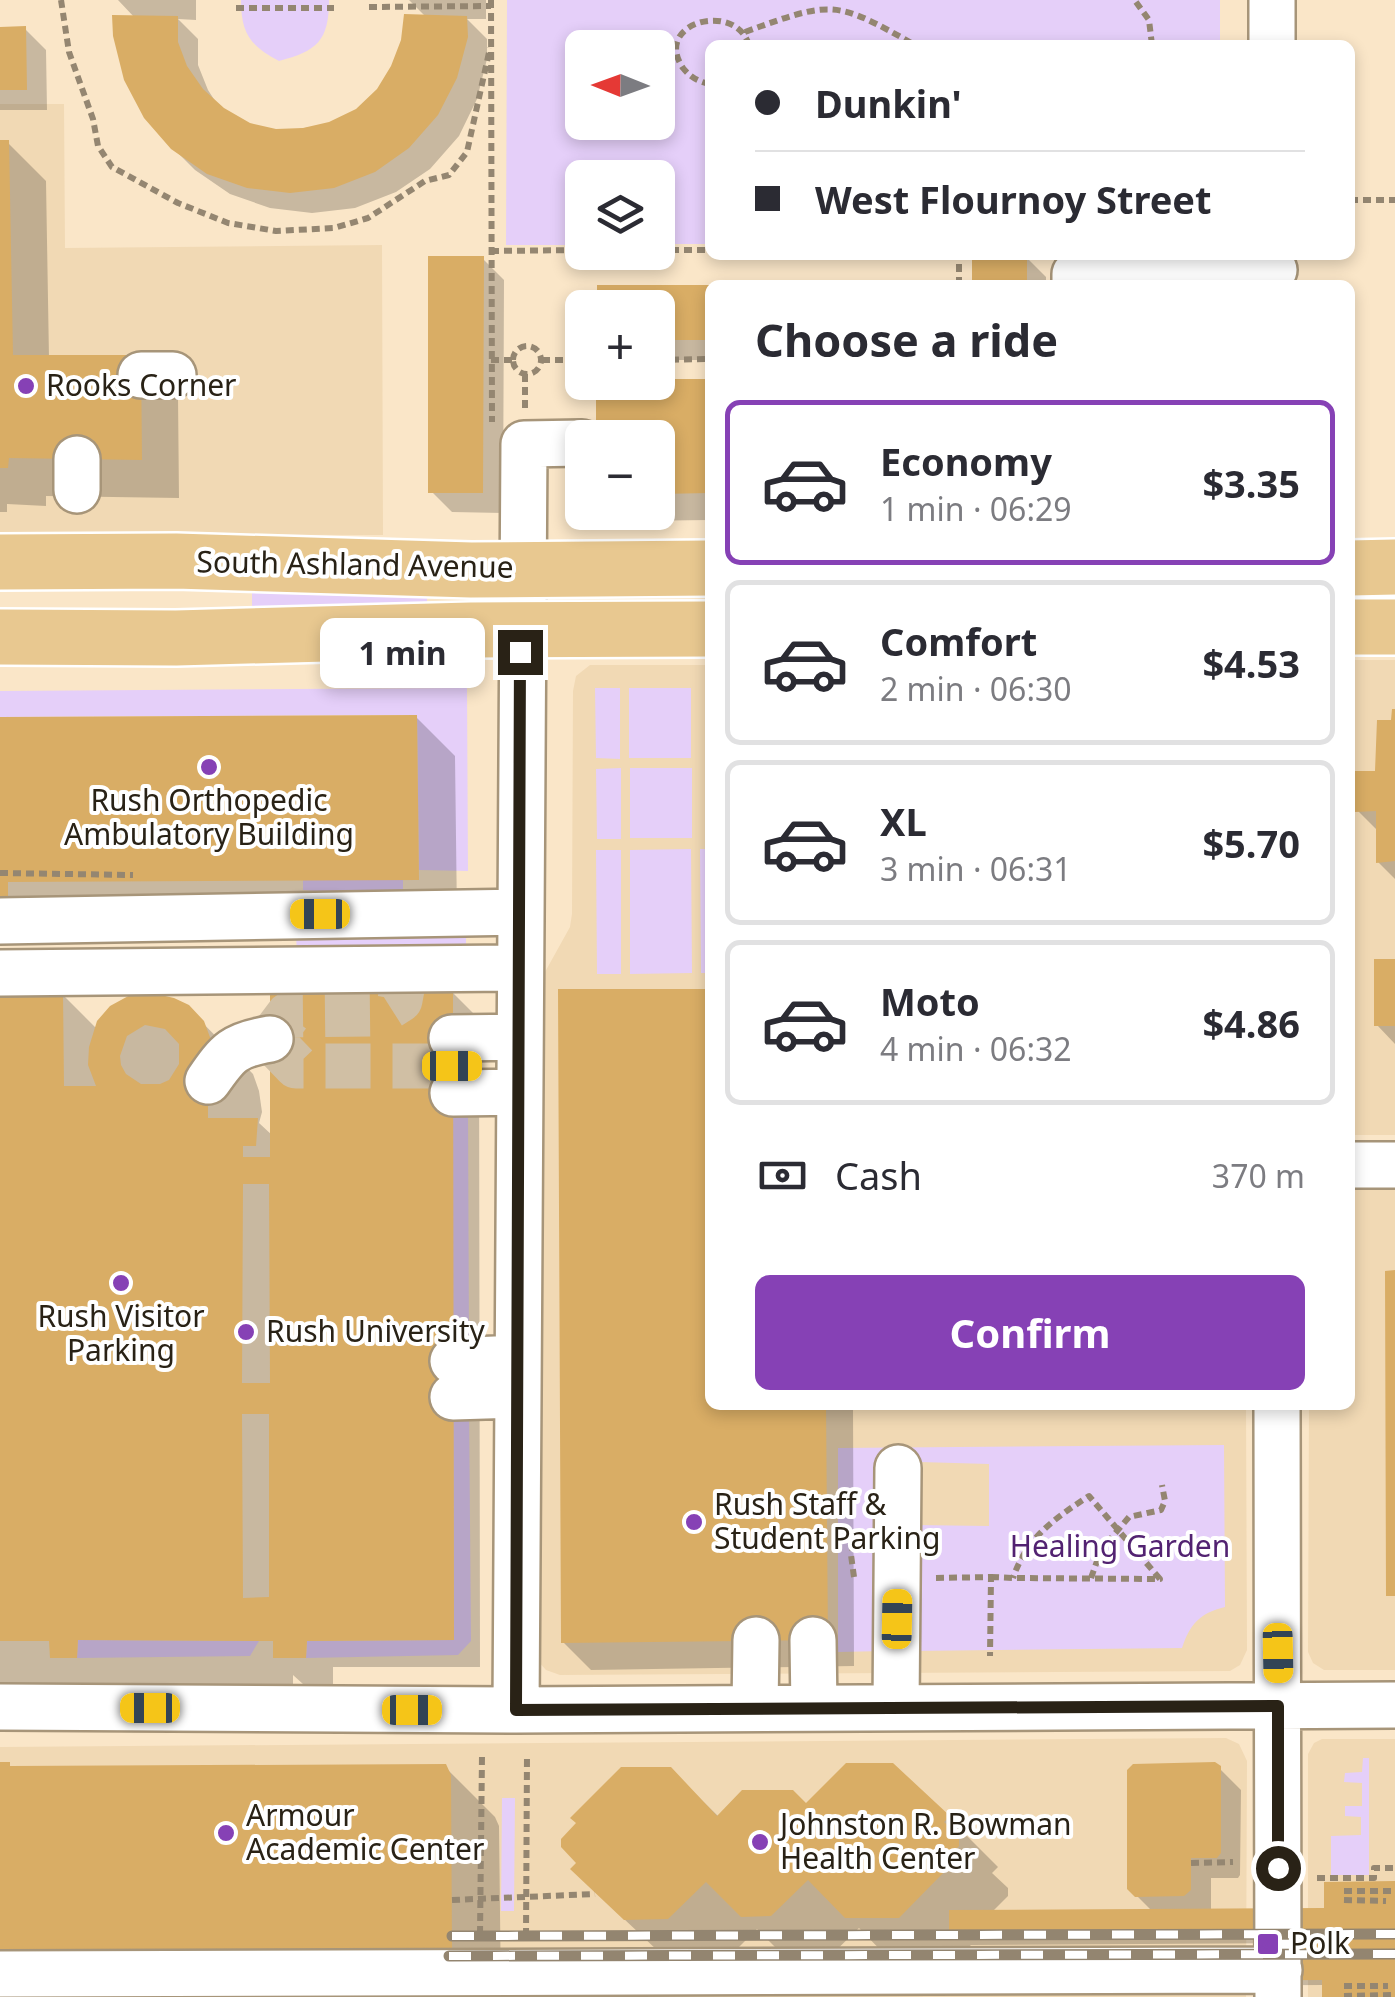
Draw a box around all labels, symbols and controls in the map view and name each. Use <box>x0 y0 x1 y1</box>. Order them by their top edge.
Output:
north arrow <box>565 30 675 140</box>
map controls <box>565 30 675 530</box>
text: Dunkin' <box>815 77 962 129</box>
button: layers <box>565 160 675 270</box>
text: West Flournoy Street <box>815 173 1212 225</box>
button: + <box>565 290 675 400</box>
text: Choose a ride <box>755 309 1058 370</box>
place label: Rooks Corner <box>46 364 237 405</box>
marker: Rooks Corner <box>15 375 37 397</box>
button: − <box>565 420 675 530</box>
text: Economy <box>880 435 1052 487</box>
icon: car <box>760 438 850 528</box>
text: $3.35 <box>1202 457 1300 509</box>
text: 1 min · 06:29 <box>880 487 1072 530</box>
street label: South Ashland Avenue <box>196 540 514 587</box>
text: Comfort <box>880 615 1037 667</box>
callout: 1 min <box>320 617 485 687</box>
icon: car <box>760 618 850 708</box>
route end <box>498 630 543 675</box>
text: 1 min <box>358 631 447 674</box>
text: $4.53 <box>1202 637 1300 689</box>
text: 2 min · 06:30 <box>880 667 1072 710</box>
marker: Rush Orthopedic Ambulatory Building <box>198 756 220 778</box>
place label: Rush Orthopedic Ambulatory Building <box>64 779 354 854</box>
text: XL <box>880 795 927 847</box>
icon: car <box>760 798 850 888</box>
text: $5.70 <box>1202 817 1300 869</box>
text: 3 min · 06:31 <box>880 847 1072 890</box>
car <box>290 899 350 929</box>
text: Moto <box>880 975 980 1027</box>
icon: car <box>760 978 850 1068</box>
text: $4.86 <box>1202 997 1300 1049</box>
text: 4 min · 06:32 <box>880 1027 1072 1070</box>
car <box>422 1051 482 1081</box>
icon: cash <box>755 1148 810 1203</box>
text: Cash <box>835 1149 922 1201</box>
text: 370 m <box>1212 1154 1305 1197</box>
marker: Rush Visitor Parking <box>110 1272 132 1294</box>
button: Confirm <box>755 1275 1305 1390</box>
place label: Rush Visitor Parking <box>37 1295 205 1370</box>
place label: Rush University <box>266 1310 486 1351</box>
marker: Rush University <box>235 1321 257 1343</box>
place label: Rush Staff & Student Parking <box>714 1483 941 1558</box>
marker: Rush Staff & Student Parking <box>683 1511 705 1533</box>
park label: Healing Garden <box>1010 1525 1230 1566</box>
car <box>881 1589 913 1649</box>
car <box>1262 1623 1294 1683</box>
car <box>120 1693 180 1723</box>
car <box>382 1695 442 1725</box>
place label: Armour Academic Center <box>246 1794 484 1869</box>
place label: Johnston R. Bowman Health Center <box>777 1803 1072 1878</box>
marker: Armour Academic Center <box>215 1822 237 1844</box>
marker: Johnston R. Bowman Health Center <box>749 1831 771 1853</box>
route start <box>1256 1846 1301 1891</box>
place label: Polk <box>1290 1922 1350 1963</box>
marker: Polk <box>1255 1931 1281 1957</box>

